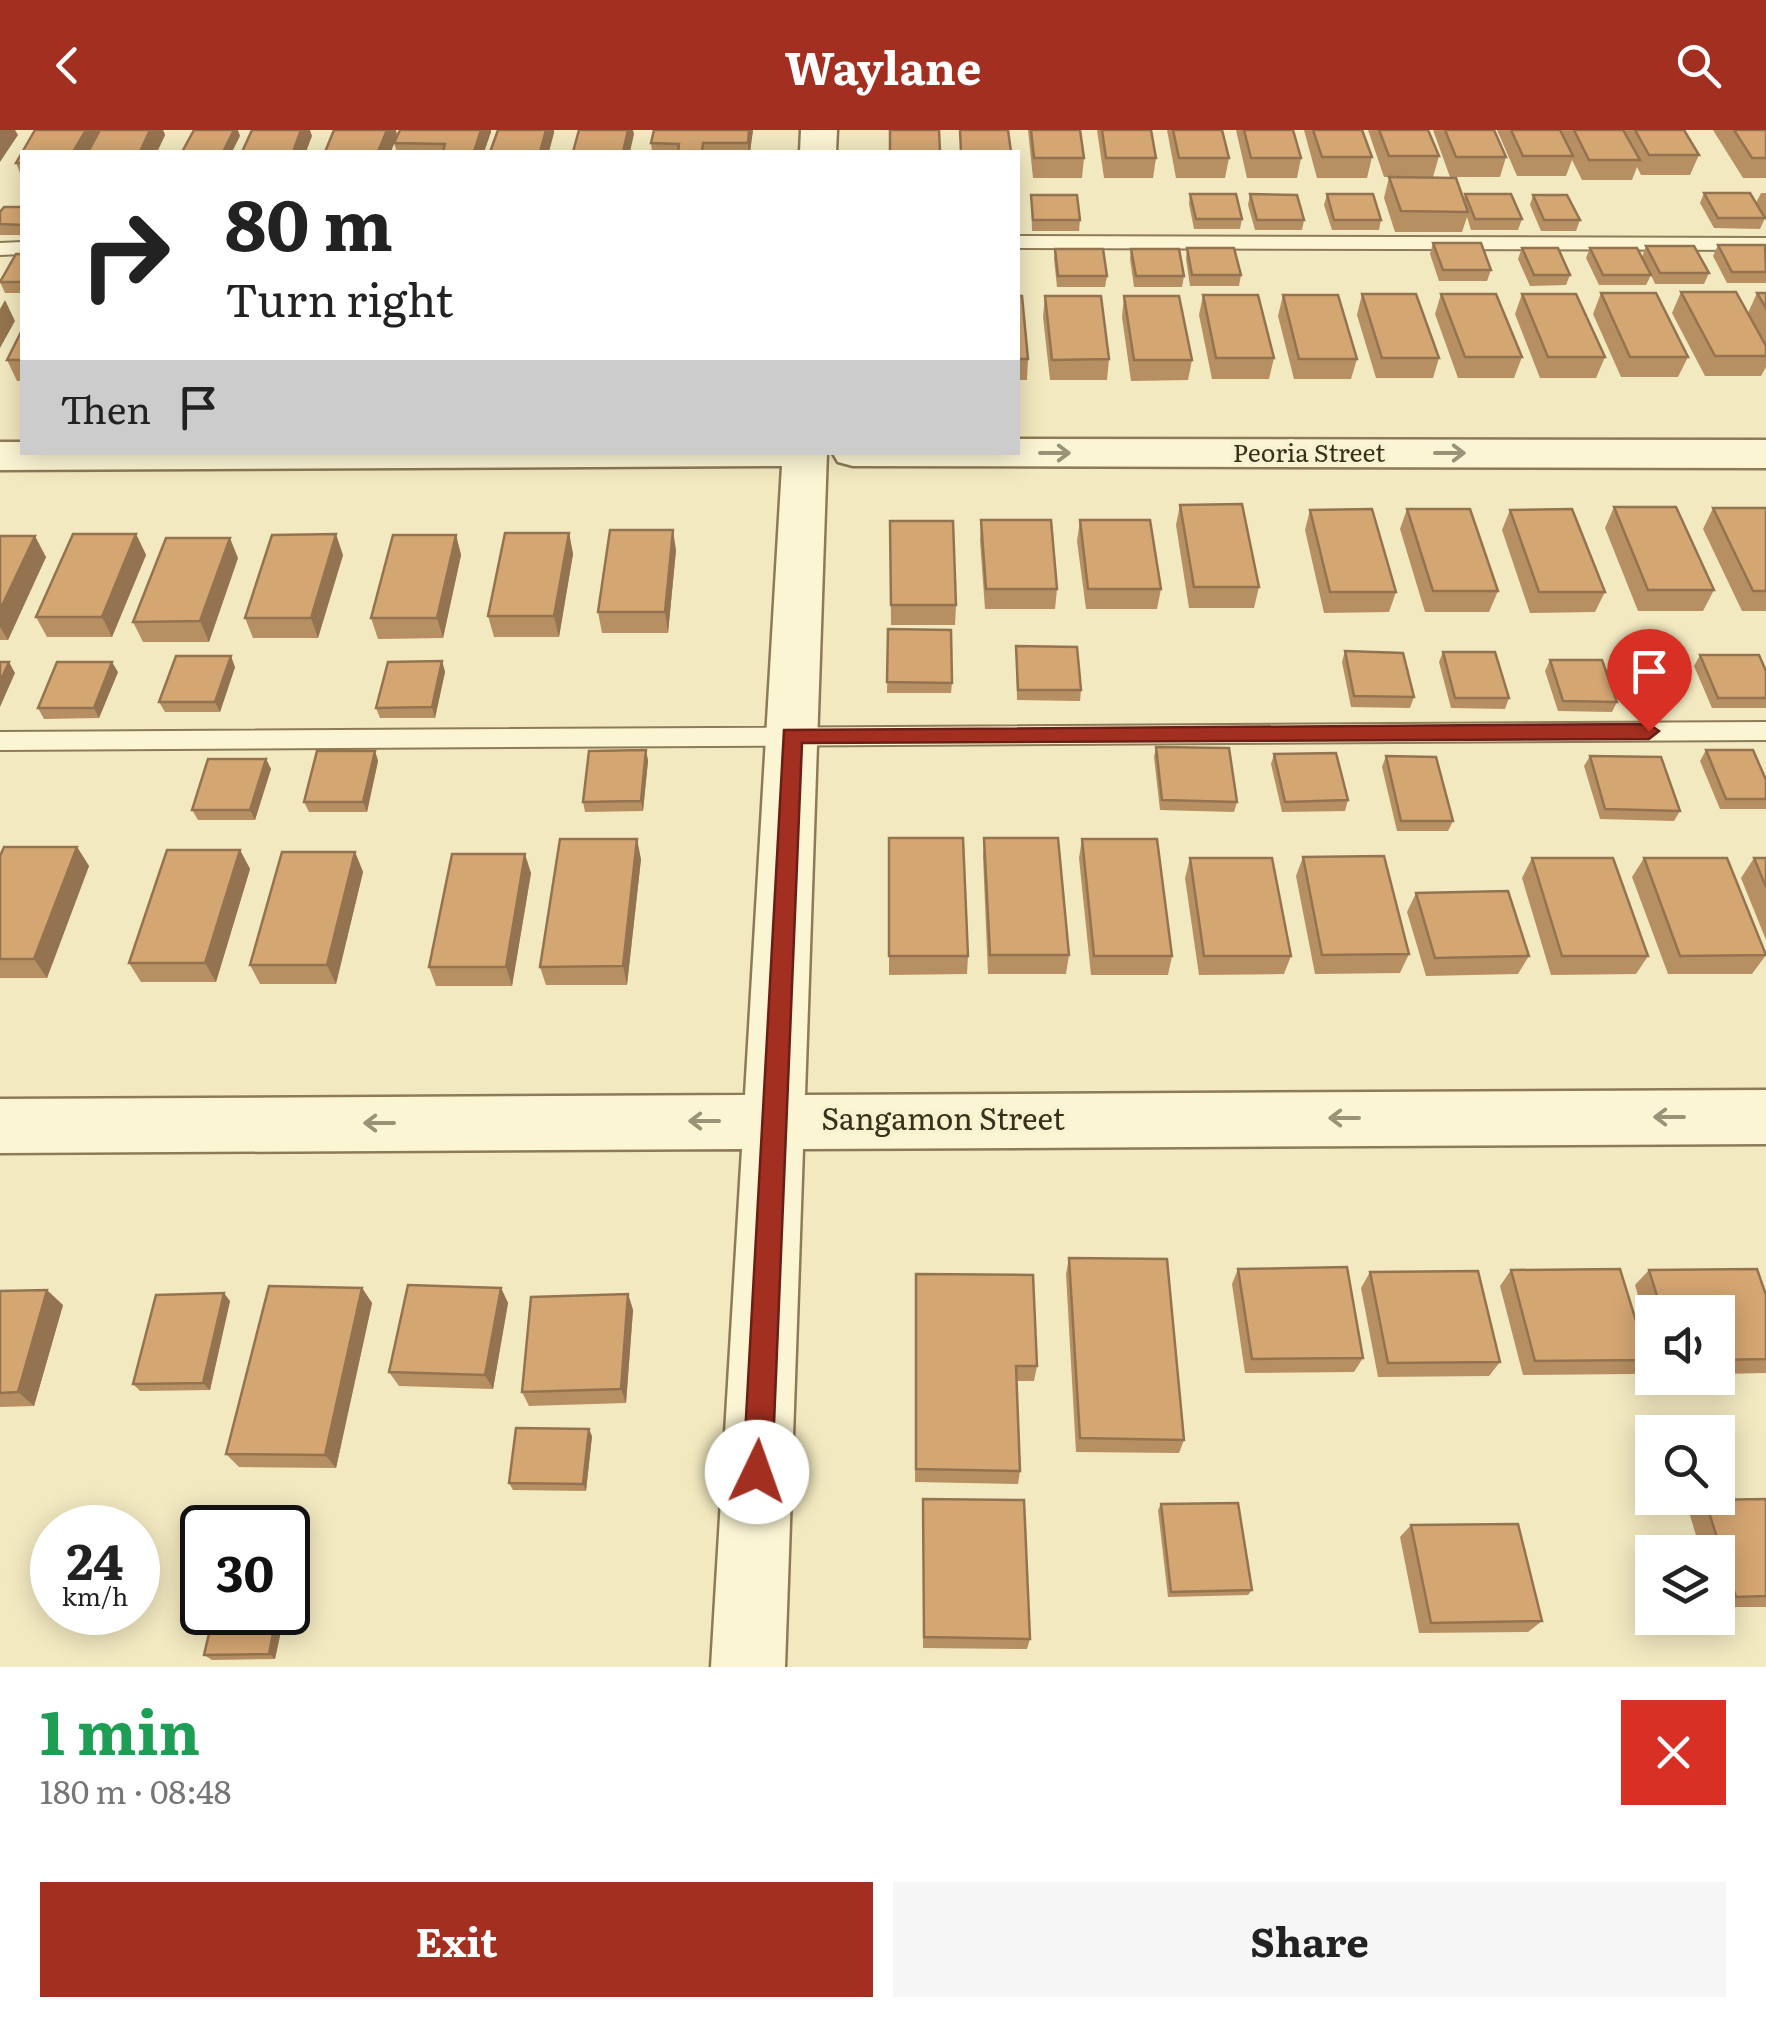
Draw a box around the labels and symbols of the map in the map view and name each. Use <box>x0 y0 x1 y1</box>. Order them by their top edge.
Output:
street label: Peoria Street <box>1233 433 1385 470</box>
one-way arrow <box>1038 444 1071 462</box>
one-way arrow <box>1434 444 1466 462</box>
pin <box>1607 629 1692 732</box>
street label: Sangamon Street <box>821 1095 1065 1139</box>
one-way arrow <box>1328 1108 1360 1128</box>
one-way arrow <box>1653 1108 1686 1126</box>
one-way arrow <box>688 1111 720 1130</box>
one-way arrow <box>363 1114 396 1132</box>
position arrow <box>705 1420 809 1524</box>
speed limit sign: 30 <box>180 1505 310 1635</box>

